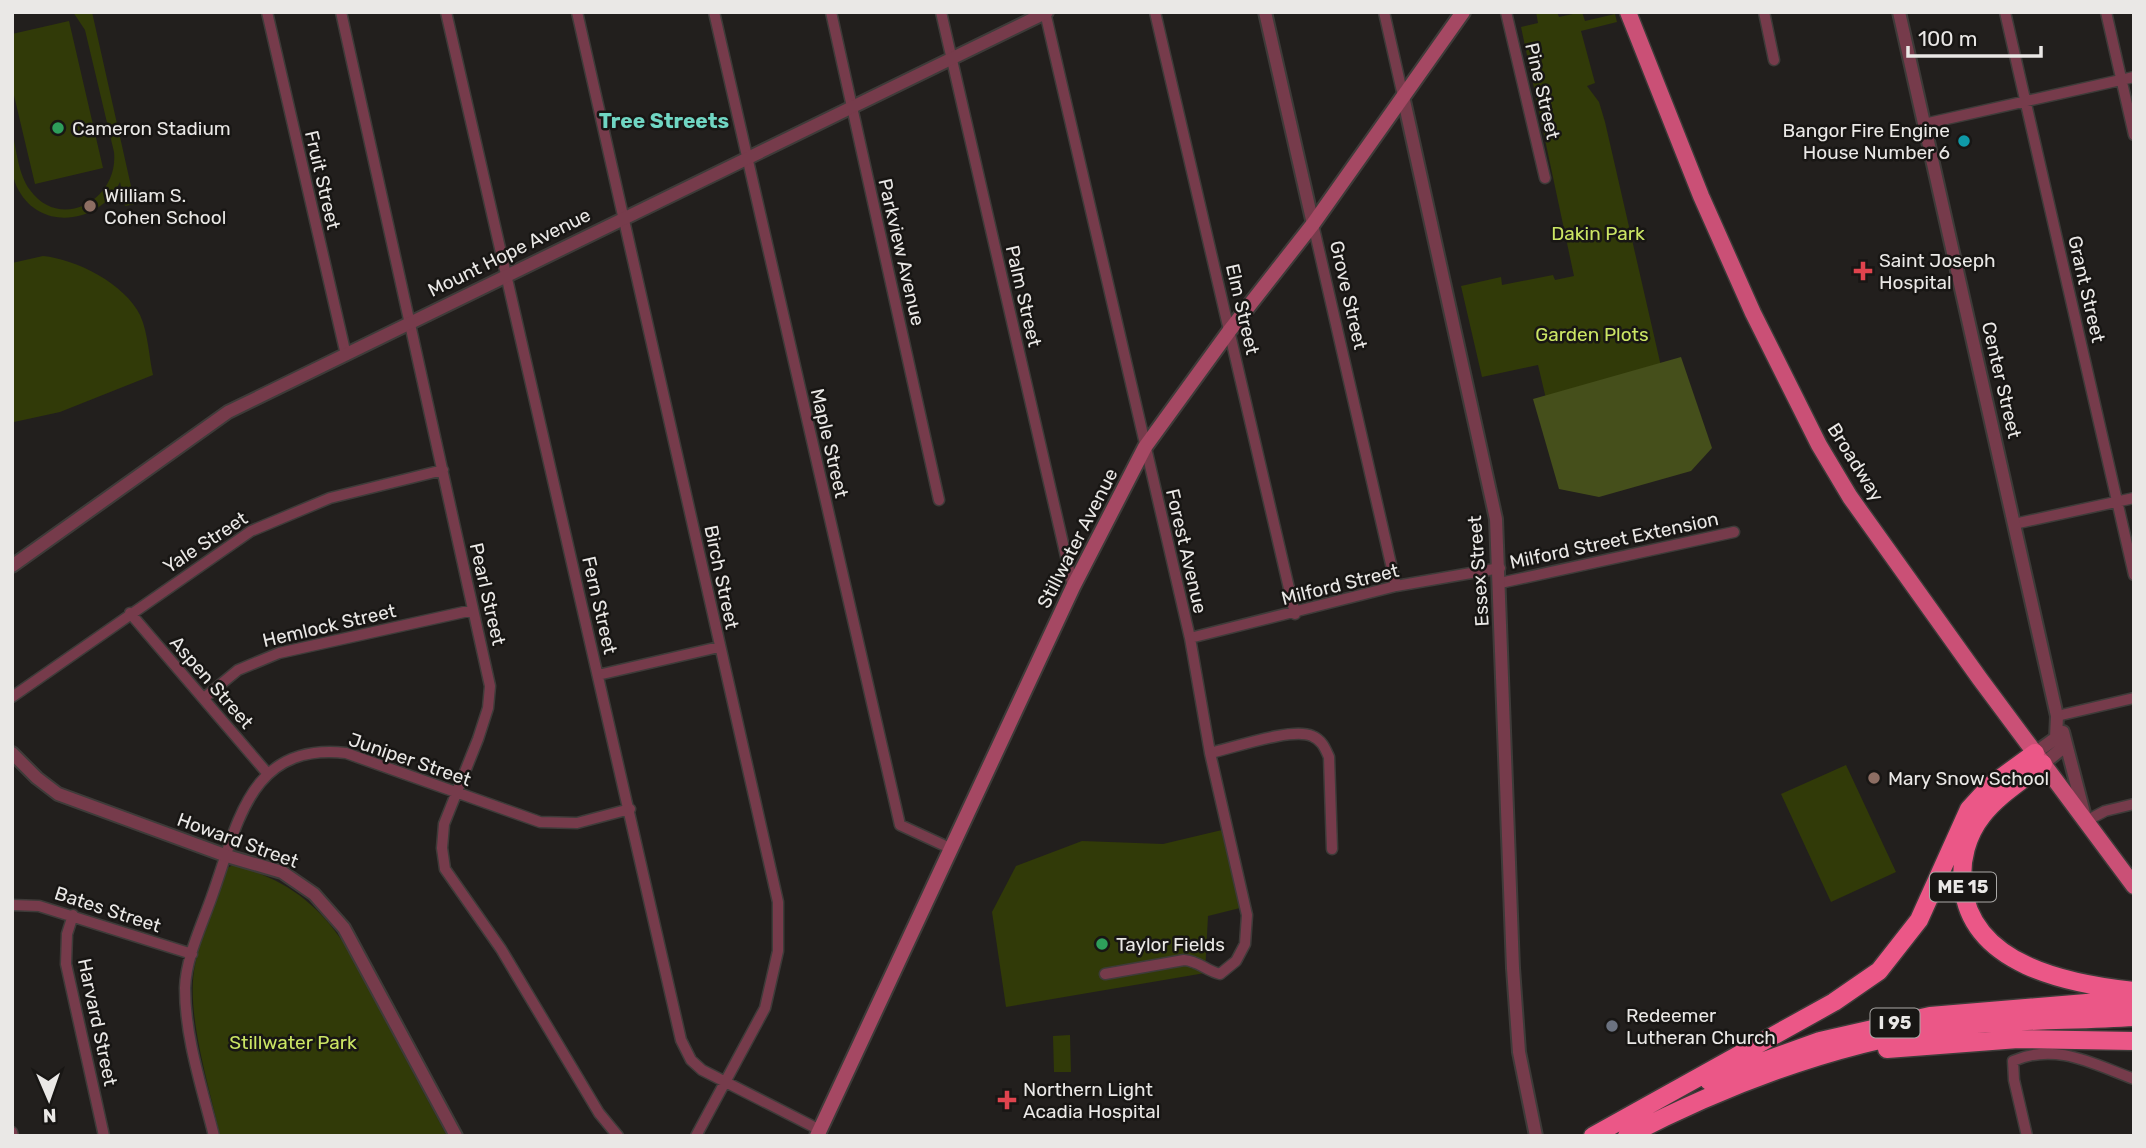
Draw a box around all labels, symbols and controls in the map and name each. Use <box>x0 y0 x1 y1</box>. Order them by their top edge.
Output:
scale bar <box>1908 14 2041 58</box>
text: 100 m <box>1918 26 1977 51</box>
street label: Pine Street <box>1520 41 1565 142</box>
district label: Tree Streets <box>599 108 729 133</box>
place label: Cameron Stadium <box>72 117 231 140</box>
place label: Bangor Fire Engine House Number 6 <box>1782 119 1950 164</box>
marker: Cameron Stadium <box>50 120 66 136</box>
street label: Fruit Street <box>300 128 345 233</box>
marker: Bangor Fire Engine House Number 6 <box>1956 133 1972 149</box>
street label: Parkview Avenue <box>873 176 930 328</box>
place label: William S. Cohen School <box>104 184 226 229</box>
marker: William S. Cohen School <box>82 198 98 214</box>
street label: Mount Hope Avenue <box>424 203 594 302</box>
park label: Dakin Park <box>1551 222 1645 245</box>
street label: Grant Street <box>2063 233 2110 345</box>
street label: Grove Street <box>1325 238 1372 352</box>
street label: Palm Street <box>1001 243 1046 350</box>
place label: Saint Joseph Hospital <box>1879 249 1996 294</box>
street label: Elm Street <box>1221 261 1264 357</box>
marker: Saint Joseph Hospital <box>1853 261 1873 281</box>
street label: Center Street <box>1977 319 2026 441</box>
park label: Garden Plots <box>1535 323 1649 346</box>
street label: Maple Street <box>806 386 853 501</box>
street label: Broadway <box>1822 419 1889 506</box>
street label: Stillwater Avenue <box>1032 464 1123 612</box>
street label: Forest Avenue <box>1161 487 1212 616</box>
street label: Yale Street <box>159 506 252 578</box>
street label: Milford Street Extension <box>1508 507 1721 574</box>
street label: Essex Street <box>1463 514 1494 627</box>
street label: Birch Street <box>699 523 744 632</box>
street label: Pearl Street <box>465 541 511 648</box>
street label: Fern Street <box>577 554 622 657</box>
street label: Milford Street <box>1279 559 1402 610</box>
street label: Hemlock Street <box>260 599 399 652</box>
street label: Aspen Street <box>165 631 259 734</box>
street label: Juniper Street <box>346 728 475 791</box>
place label: Mary Snow School <box>1888 767 2049 790</box>
marker: Mary Snow School <box>1866 770 1882 786</box>
street label: Howard Street <box>174 808 302 873</box>
road number: ME 15 <box>1930 872 1996 902</box>
street label: Bates Street <box>52 881 164 938</box>
place label: Taylor Fields <box>1116 933 1225 956</box>
marker: Taylor Fields <box>1094 936 1110 952</box>
street label: Harvard Street <box>73 956 122 1089</box>
place label: Redeemer Lutheran Church <box>1626 1004 1776 1049</box>
road number: I 95 <box>1870 1008 1920 1038</box>
marker: Redeemer Lutheran Church <box>1604 1018 1620 1034</box>
park label: Stillwater Park <box>229 1031 357 1054</box>
north arrow <box>14 1064 84 1134</box>
place label: Northern Light Acadia Hospital <box>1023 1078 1160 1123</box>
marker: Northern Light Acadia Hospital <box>997 1090 1017 1110</box>
text: N <box>42 1104 57 1127</box>

